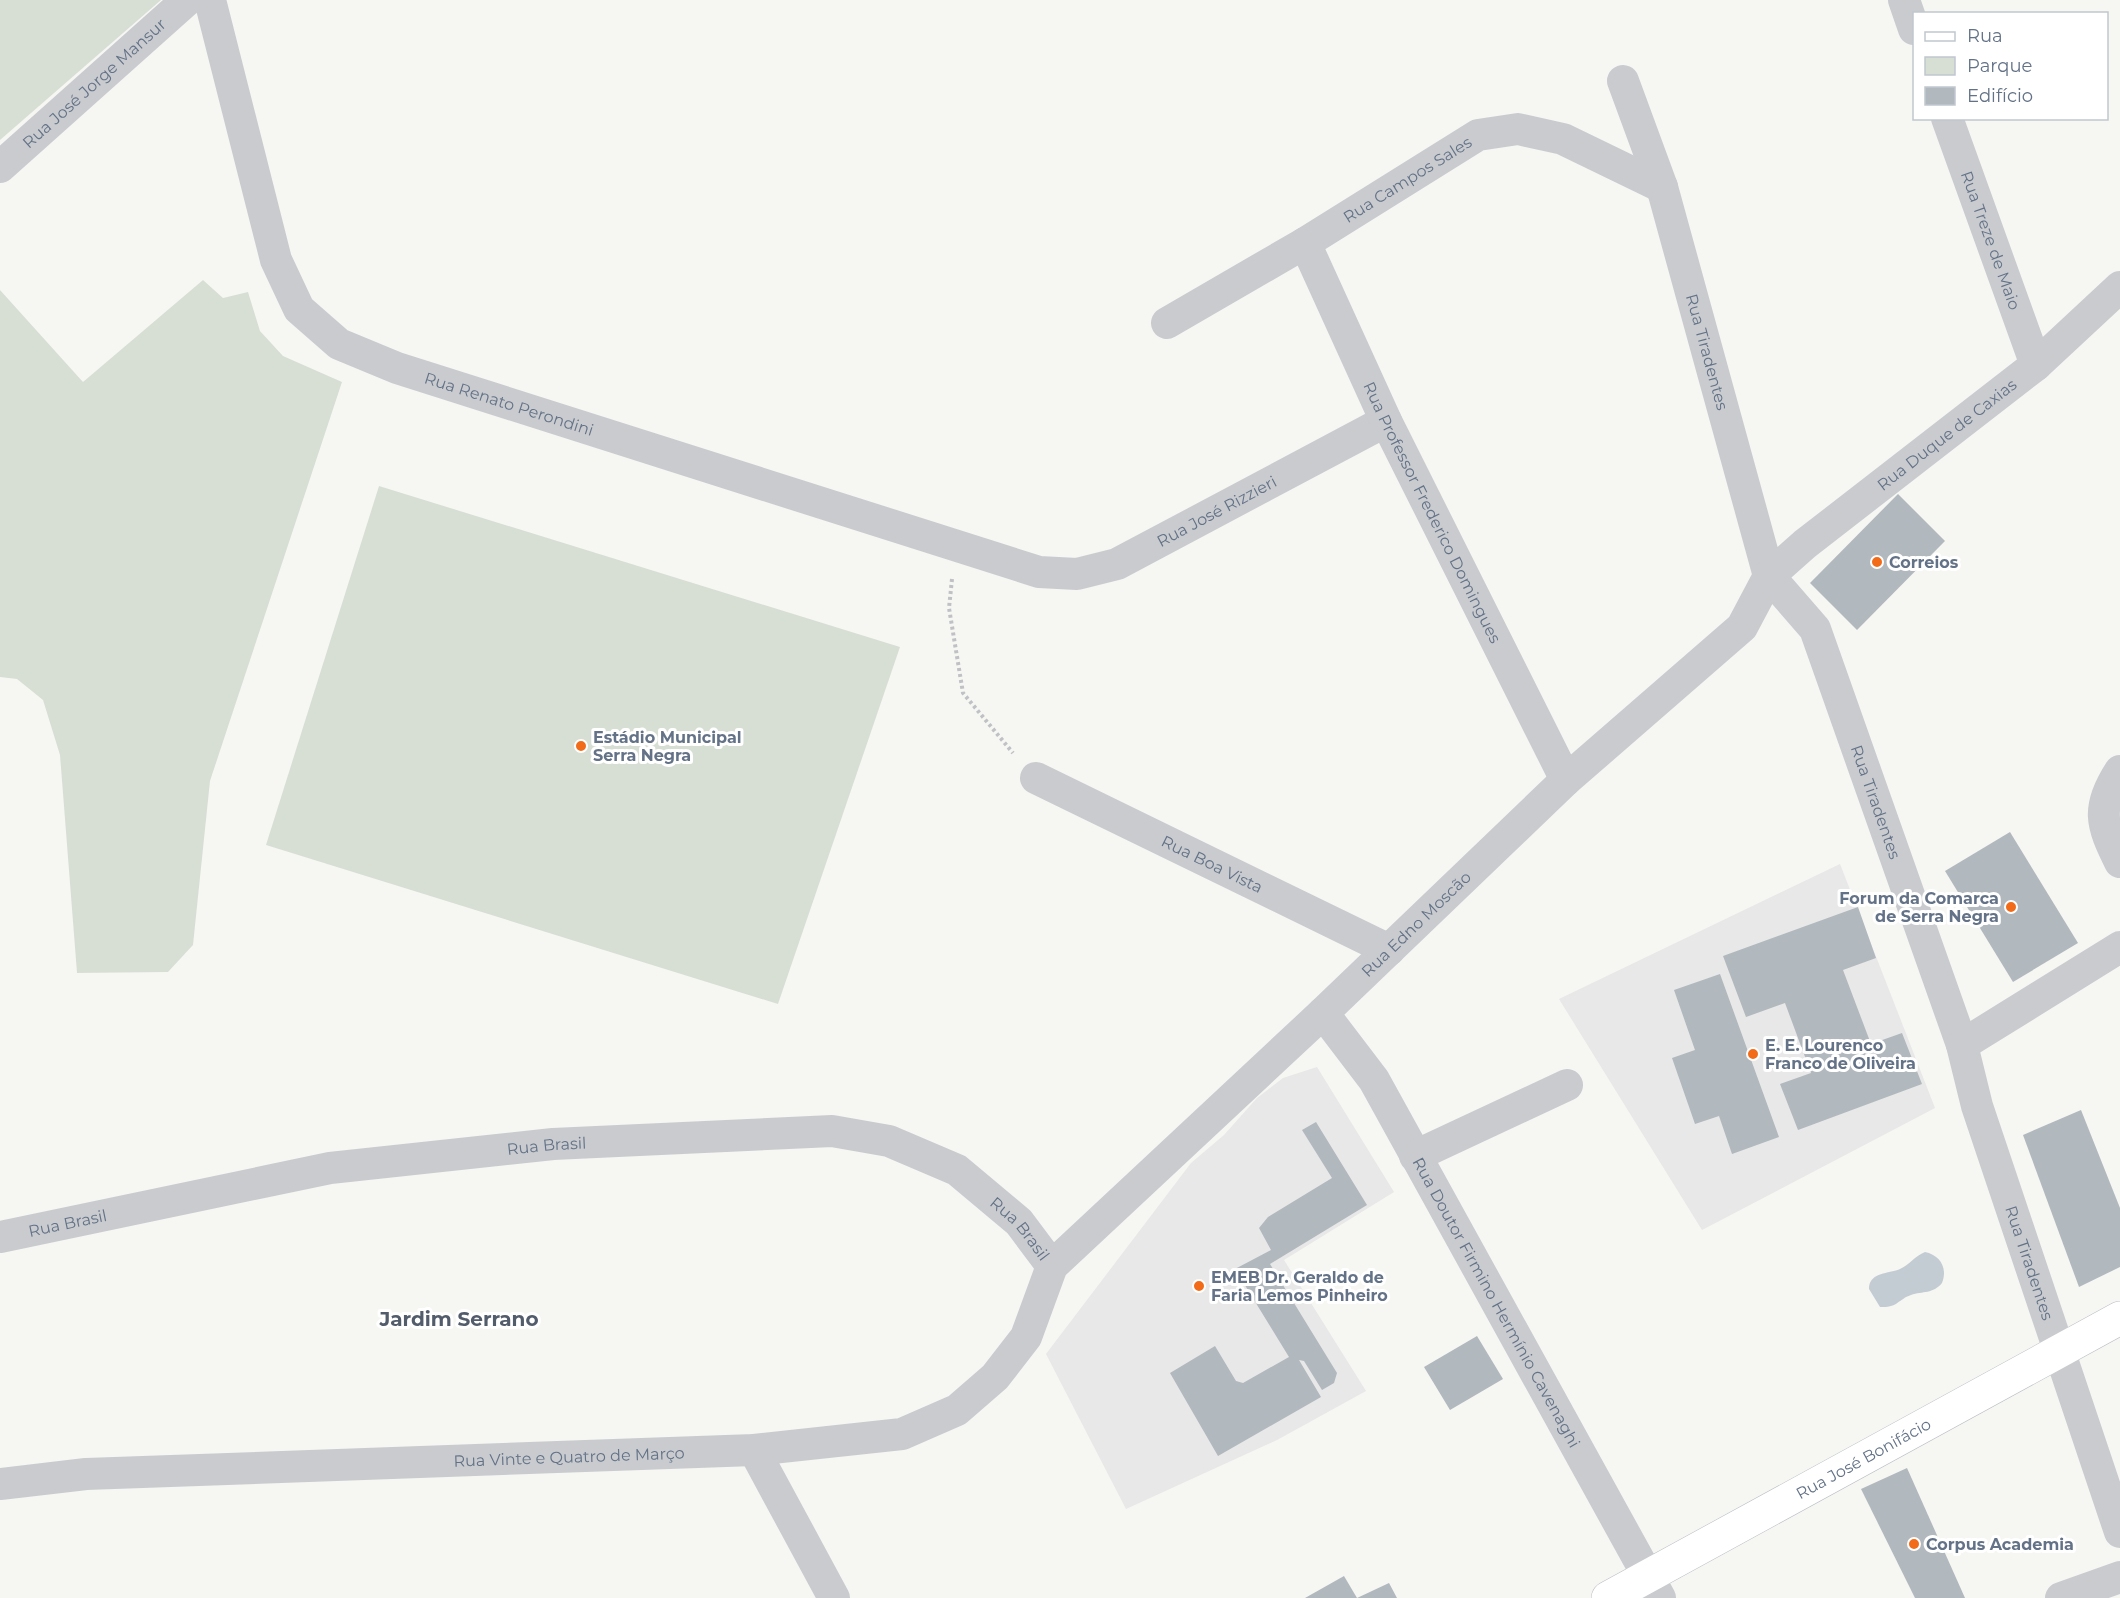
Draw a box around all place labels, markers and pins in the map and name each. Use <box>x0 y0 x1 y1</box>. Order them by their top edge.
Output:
place label: Correios <box>1889 553 1959 572</box>
marker: Correios <box>1870 555 1884 569</box>
place label: Estádio Municipal Serra Negra <box>593 728 742 765</box>
marker: Estádio Municipal Serra Negra <box>574 739 588 753</box>
place label: Forum da Comarca de Serra Negra <box>1839 889 1999 926</box>
marker: Forum da Comarca de Serra Negra <box>2004 900 2018 914</box>
place label: E. E. Lourenco Franco de Oliveira <box>1765 1036 1916 1073</box>
marker: E. E. Lourenco Franco de Oliveira <box>1746 1047 1760 1061</box>
place label: EMEB Dr. Geraldo de Faria Lemos Pinheiro <box>1211 1268 1388 1305</box>
marker: EMEB Dr. Geraldo de Faria Lemos Pinheiro <box>1192 1279 1206 1293</box>
place label: Corpus Academia <box>1926 1535 2074 1554</box>
marker: Corpus Academia <box>1907 1537 1921 1551</box>

